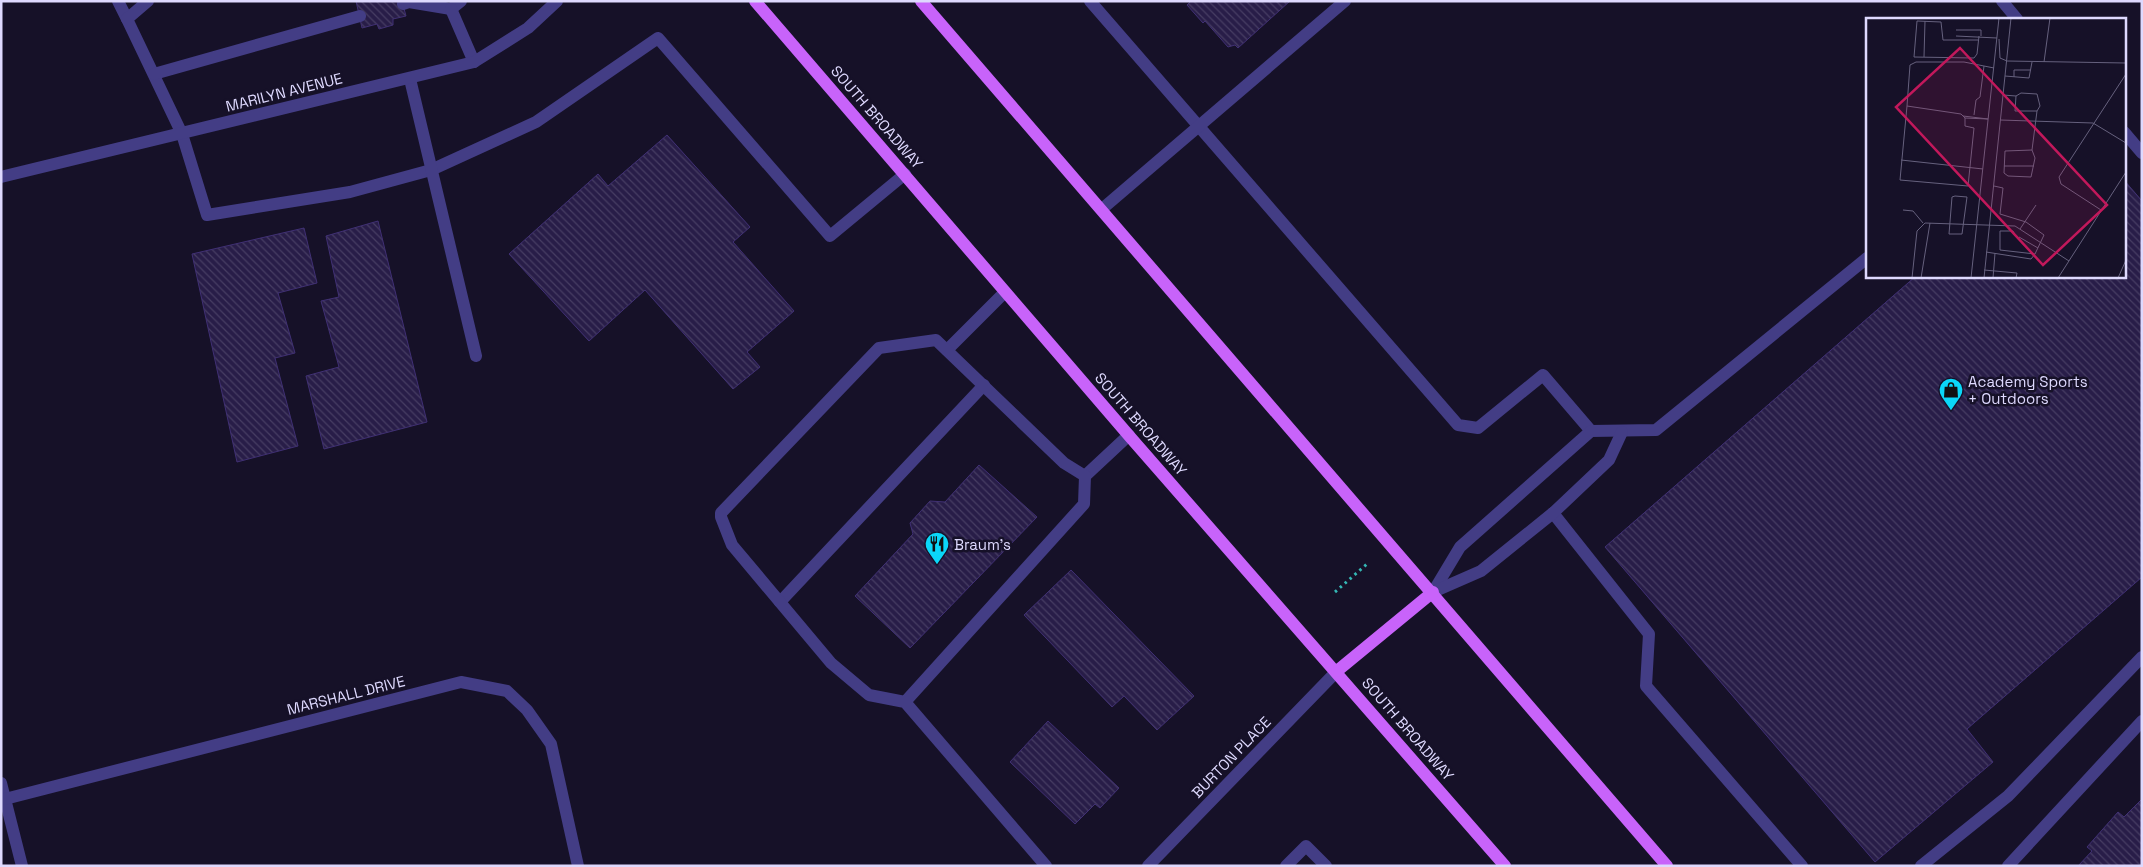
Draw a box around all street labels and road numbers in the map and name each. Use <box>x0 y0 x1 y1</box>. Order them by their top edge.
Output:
street label: SOUTH BROADWAY <box>827 62 927 172</box>
street label: MARILYN AVENUE <box>224 68 344 116</box>
street label: SOUTH BROADWAY <box>1091 369 1191 479</box>
street label: MARSHALL DRIVE <box>285 671 407 719</box>
street label: SOUTH BROADWAY <box>1358 674 1458 784</box>
street label: BURTON PLACE <box>1187 712 1275 802</box>

